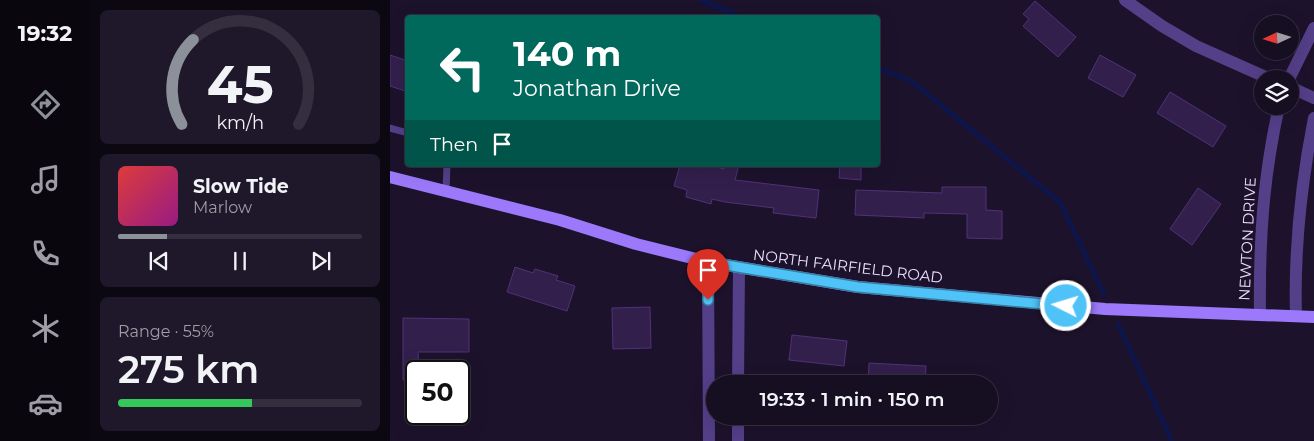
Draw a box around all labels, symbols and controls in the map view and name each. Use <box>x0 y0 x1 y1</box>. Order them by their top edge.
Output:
north arrow <box>1254 15 1299 60</box>
map controls <box>1254 15 1299 115</box>
text: 19:32 <box>18 20 72 47</box>
text: 140 m <box>513 32 621 75</box>
icon: left <box>430 35 495 100</box>
text: 45 <box>207 53 273 116</box>
button: layers <box>1254 70 1299 115</box>
text: Jonathan Drive <box>513 75 681 102</box>
icon: directions <box>28 87 63 122</box>
text: km/h <box>216 112 264 133</box>
icon: arrive <box>488 130 516 158</box>
text: Then <box>430 133 478 156</box>
icon: music <box>28 162 63 197</box>
text: Slow Tide <box>193 175 289 198</box>
street label: NEWTON DRIVE <box>1234 177 1260 301</box>
text: Marlow <box>193 198 252 217</box>
icon: phone <box>28 236 63 271</box>
street label: NORTH FAIRFIELD ROAD <box>752 245 944 287</box>
icon: previous <box>145 247 173 275</box>
icon: pause <box>226 247 254 275</box>
icon: next <box>307 247 335 275</box>
pin <box>687 249 729 300</box>
icon: arrive <box>694 256 722 284</box>
position arrow <box>1039 279 1091 331</box>
icon: climate <box>28 311 63 346</box>
text: Range · 55% <box>118 322 214 341</box>
text: 275 km <box>118 346 259 393</box>
speed limit sign: 50 <box>405 360 470 425</box>
icon: car <box>28 386 63 421</box>
text: 19:33 · 1 min · 150 m <box>760 388 944 411</box>

